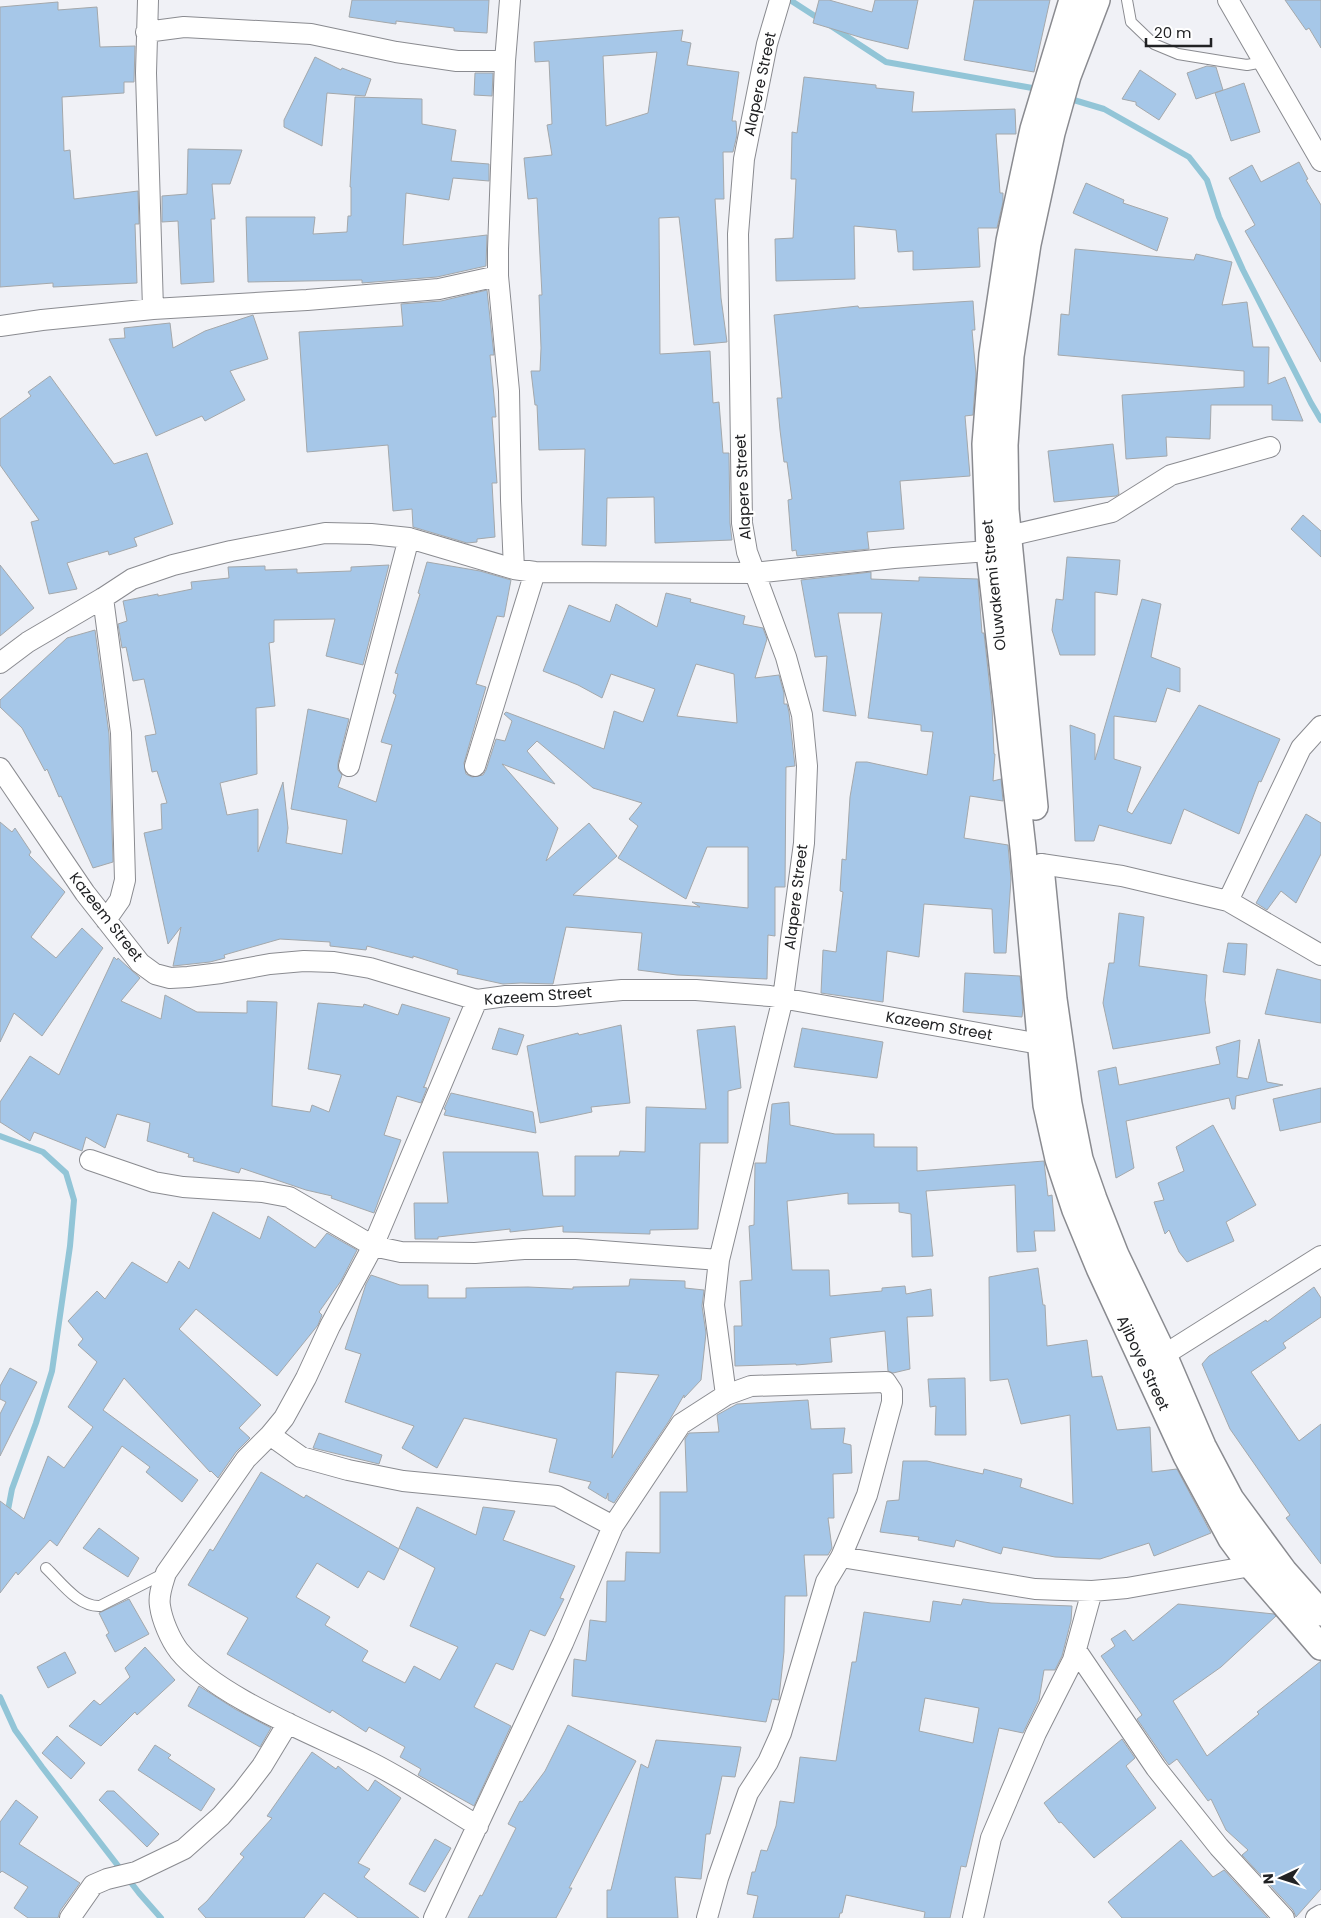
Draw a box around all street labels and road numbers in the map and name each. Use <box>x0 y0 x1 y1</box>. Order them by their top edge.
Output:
street label: Alapere Street <box>738 30 781 138</box>
street label: Alapere Street <box>729 433 756 541</box>
street label: Oluwakemi Street <box>976 519 1011 652</box>
street label: Alapere Street <box>779 843 812 951</box>
street label: Kazeem Street <box>65 868 148 966</box>
street label: Kazeem Street <box>483 981 593 1010</box>
street label: Kazeem Street <box>884 1006 994 1045</box>
street label: Ajiboye Street <box>1112 1312 1175 1414</box>

